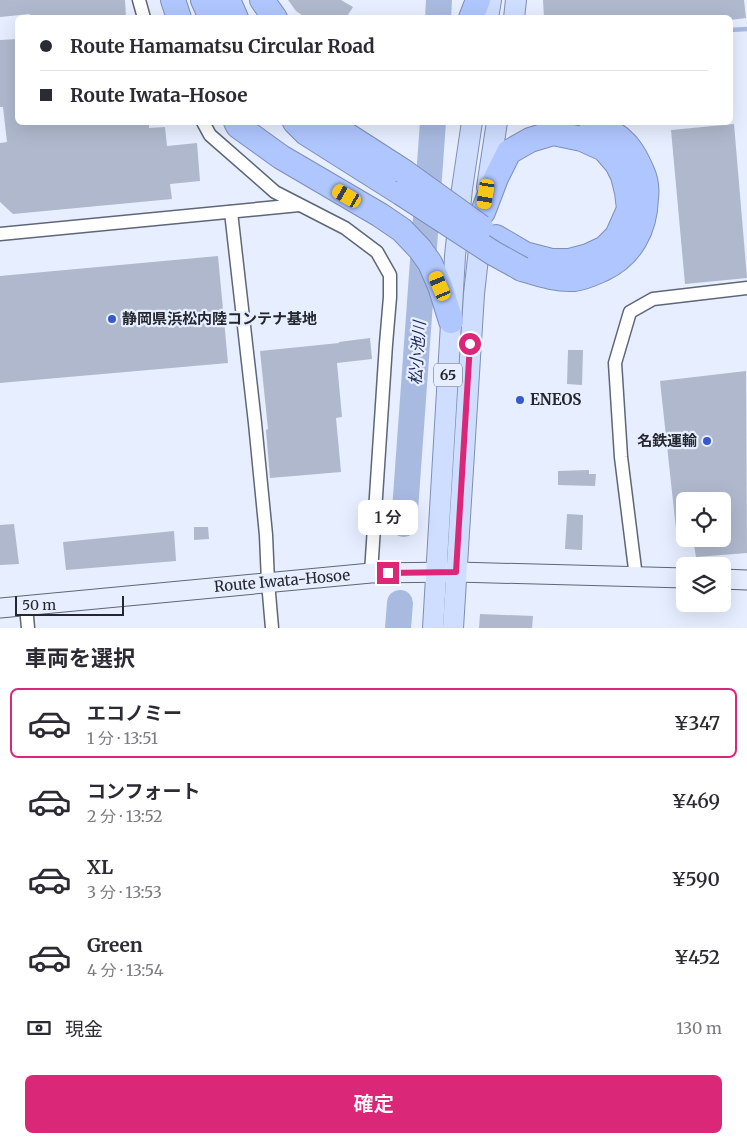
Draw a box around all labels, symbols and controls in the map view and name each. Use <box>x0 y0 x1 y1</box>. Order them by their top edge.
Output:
text: Route Hamamatsu Circular Road <box>70 34 375 58</box>
text: Route Iwata-Hosoe <box>70 83 248 107</box>
car <box>476 178 495 210</box>
car <box>330 182 363 210</box>
car <box>427 269 452 303</box>
place label: 静岡県浜松内陸コンテナ基地 <box>122 309 317 328</box>
marker: 静岡県浜松内陸コンテナ基地 <box>106 313 118 325</box>
water label: 松小池川 <box>405 318 429 386</box>
route start <box>459 333 481 355</box>
road number: 65 <box>434 364 462 386</box>
place label: ENEOS <box>530 390 581 409</box>
marker: ENEOS <box>514 394 526 406</box>
place label: 名鉄運輸 <box>637 431 697 450</box>
marker: 名鉄運輸 <box>701 435 713 447</box>
map controls <box>676 492 731 612</box>
button: locate <box>676 492 731 547</box>
callout: 1 分 <box>358 500 418 536</box>
text: 1 分 <box>374 507 402 527</box>
button: layers <box>676 557 731 612</box>
route end <box>377 562 399 584</box>
street label: Route Iwata-Hosoe <box>213 565 351 596</box>
scale bar <box>15 593 124 616</box>
text: 50 m <box>22 596 56 614</box>
text: 車両を選択 <box>25 644 135 672</box>
icon: car <box>27 701 72 746</box>
text: エコノミー <box>87 701 182 725</box>
text: ¥347 <box>674 711 720 735</box>
text: 1 分 · 13:51 <box>87 728 158 748</box>
icon: car <box>27 779 72 824</box>
text: コンフォート <box>87 779 200 803</box>
text: ¥469 <box>672 789 720 813</box>
text: 2 分 · 13:52 <box>87 806 163 826</box>
text: XL <box>87 855 113 879</box>
icon: car <box>27 857 72 902</box>
text: ¥590 <box>672 867 720 891</box>
text: 3 分 · 13:53 <box>87 882 162 902</box>
text: Green <box>87 933 143 957</box>
icon: car <box>27 935 72 980</box>
text: ¥452 <box>674 945 720 969</box>
text: 4 分 · 13:54 <box>87 960 164 980</box>
icon: cash <box>25 1014 53 1042</box>
text: 現金 <box>65 1017 103 1041</box>
text: 130 m <box>676 1018 722 1038</box>
button: 確定 <box>25 1075 722 1133</box>

